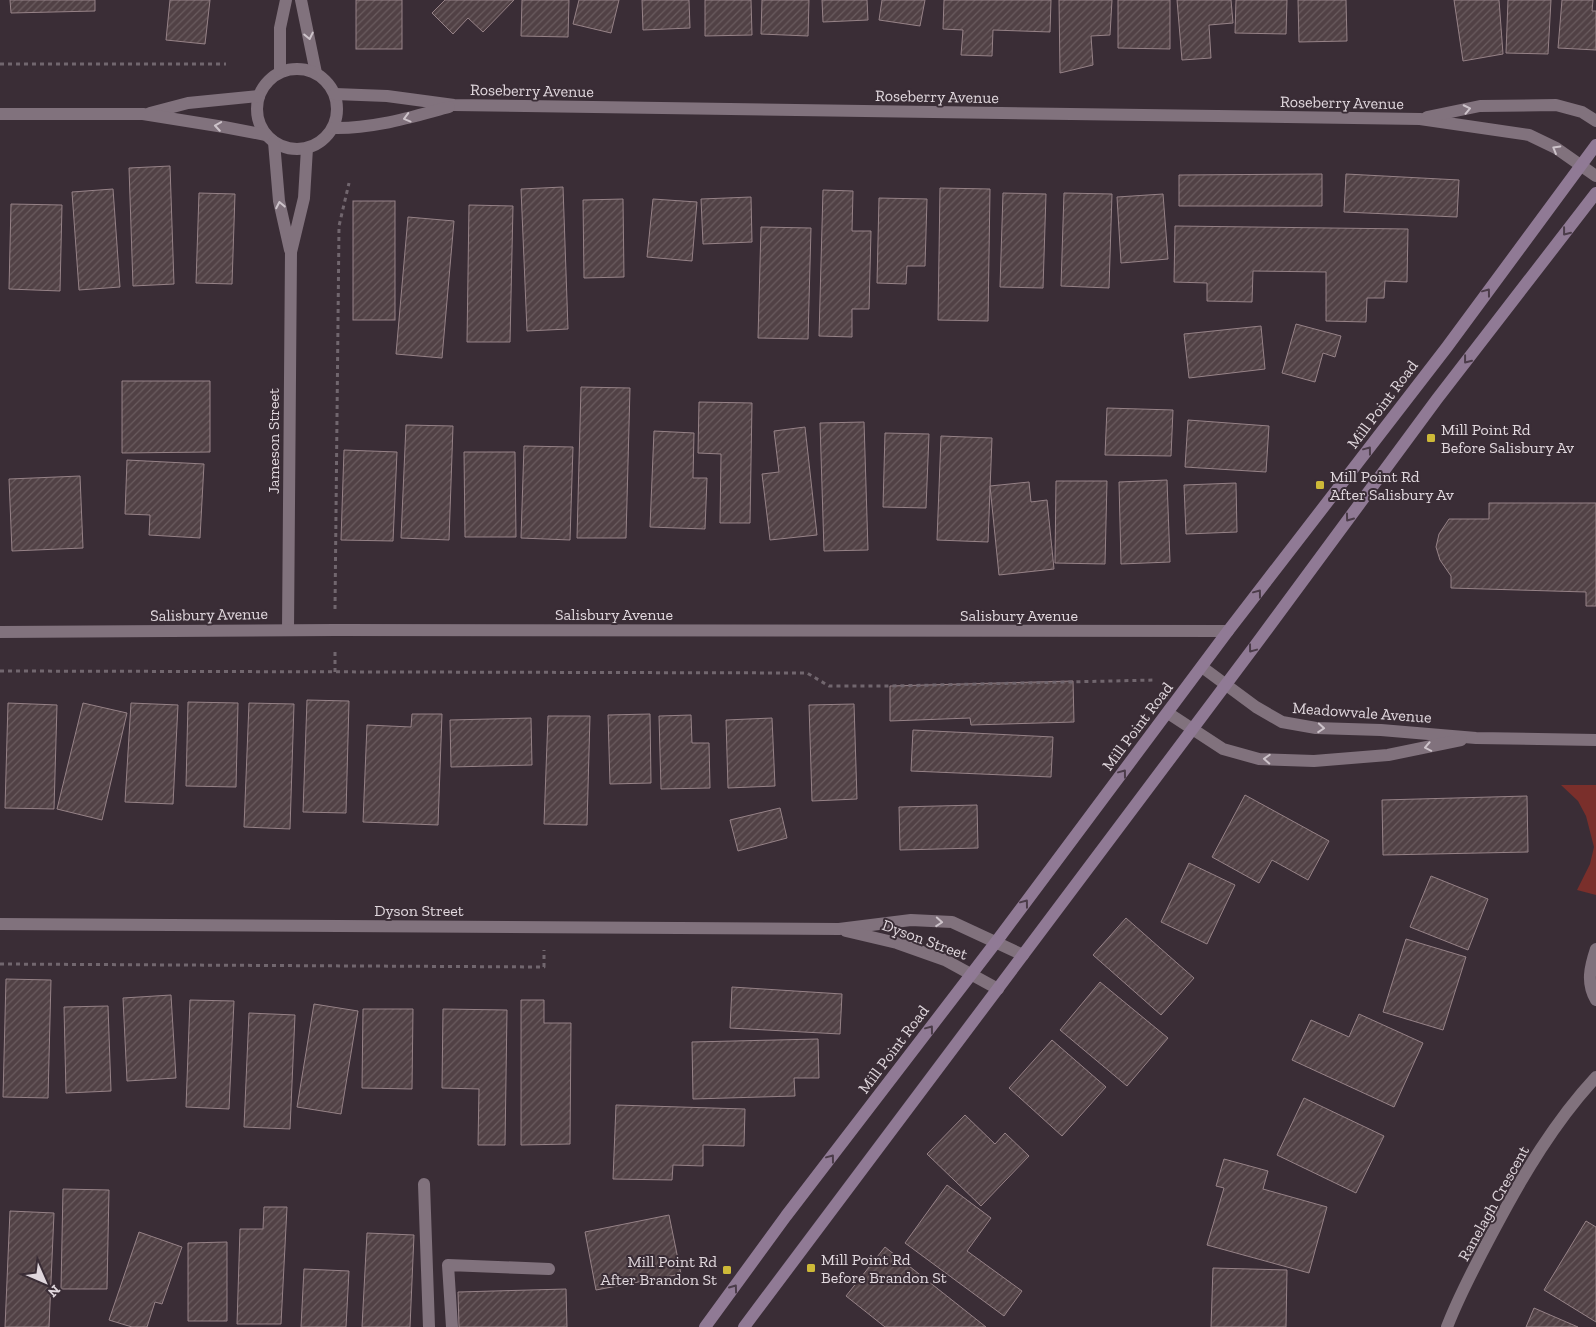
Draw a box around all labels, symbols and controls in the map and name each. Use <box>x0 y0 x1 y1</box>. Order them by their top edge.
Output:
one-way arrow <box>303 32 313 41</box>
street label: Roseberry Avenue <box>470 80 594 101</box>
street label: Roseberry Avenue <box>875 86 999 107</box>
street label: Roseberry Avenue <box>1280 92 1404 113</box>
one-way arrow <box>1463 104 1472 114</box>
one-way arrow <box>402 112 411 123</box>
one-way arrow <box>214 121 223 131</box>
one-way arrow <box>1552 145 1561 155</box>
one-way arrow <box>275 200 285 209</box>
one-way arrow <box>1563 226 1572 235</box>
one-way arrow <box>1481 289 1490 298</box>
one-way arrow <box>1464 354 1472 363</box>
street label: Mill Point Road <box>1343 356 1422 452</box>
street label: Jameson Street <box>264 388 283 494</box>
place label: Mill Point Rd Before Salisbury Av <box>1441 420 1574 457</box>
marker: Mill Point Rd Before Salisbury Av <box>1425 432 1437 444</box>
one-way arrow <box>1362 447 1370 456</box>
place label: Mill Point Rd After Salisbury Av <box>1330 467 1454 504</box>
marker: Mill Point Rd After Salisbury Av <box>1314 479 1326 491</box>
one-way arrow <box>1346 512 1354 521</box>
one-way arrow <box>1252 589 1261 599</box>
street label: Salisbury Avenue <box>150 604 268 625</box>
street label: Salisbury Avenue <box>555 605 673 624</box>
street label: Salisbury Avenue <box>960 606 1078 625</box>
one-way arrow <box>1250 643 1258 652</box>
street label: Mill Point Road <box>1098 678 1177 774</box>
street label: Meadowvale Avenue <box>1292 698 1432 727</box>
one-way arrow <box>1317 723 1325 734</box>
one-way arrow <box>1424 741 1432 752</box>
one-way arrow <box>1262 753 1270 764</box>
one-way arrow <box>1117 769 1126 779</box>
one-way arrow <box>1020 900 1028 909</box>
street label: Dyson Street <box>374 901 464 920</box>
street label: Dyson Street <box>880 915 970 964</box>
one-way arrow <box>936 916 944 927</box>
street label: Mill Point Road <box>854 1001 933 1097</box>
one-way arrow <box>924 1026 932 1035</box>
street label: Ranelagh Crescent <box>1454 1142 1533 1264</box>
one-way arrow <box>825 1154 834 1164</box>
place label: Mill Point Rd Before Brandon St <box>821 1250 947 1287</box>
place label: Mill Point Rd After Brandon St <box>600 1252 717 1289</box>
north arrow <box>20 1257 70 1307</box>
marker: Mill Point Rd Before Brandon St <box>805 1262 817 1274</box>
marker: Mill Point Rd After Brandon St <box>721 1264 733 1276</box>
text: N <box>44 1281 64 1301</box>
one-way arrow <box>728 1284 737 1294</box>

